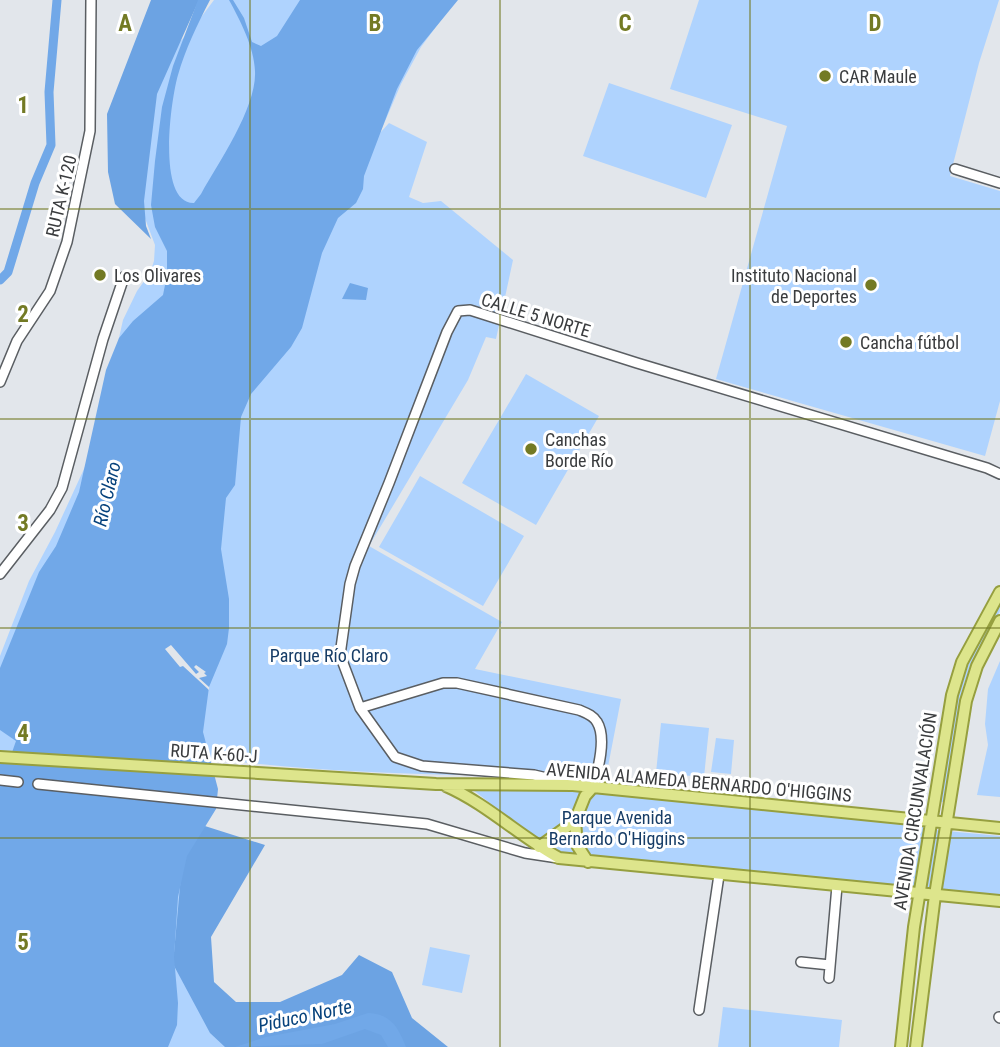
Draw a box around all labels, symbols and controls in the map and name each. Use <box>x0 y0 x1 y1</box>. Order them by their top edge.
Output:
text: A <box>118 10 132 37</box>
text: B <box>369 10 381 37</box>
text: C <box>618 10 632 37</box>
text: D <box>869 10 882 37</box>
place label: CAR Maule <box>839 66 917 87</box>
marker: CAR Maule <box>817 68 833 84</box>
text: 1 <box>17 92 29 119</box>
street label: RUTA K-120 <box>41 153 81 239</box>
place label: Los Olivares <box>114 265 201 286</box>
place label: Instituto Nacional de Deportes <box>731 265 857 307</box>
marker: Los Olivares <box>92 267 108 283</box>
marker: Instituto Nacional de Deportes <box>863 277 879 293</box>
street label: CALLE 5 NORTE <box>479 288 593 342</box>
text: 2 <box>17 301 29 328</box>
place label: Cancha fútbol <box>860 332 959 353</box>
marker: Cancha fútbol <box>838 334 854 350</box>
place label: Canchas Borde Río <box>545 429 614 471</box>
marker: Canchas Borde Río <box>523 441 539 457</box>
water label: Río Claro <box>88 459 126 529</box>
text: 3 <box>17 510 29 537</box>
park label: Parque Río Claro <box>270 645 388 666</box>
street label: AVENIDA CIRCUNVALACIÓN <box>889 711 941 911</box>
text: 4 <box>17 720 29 747</box>
street label: RUTA K-60-J <box>170 739 258 767</box>
street label: AVENIDA ALAMEDA BERNARDO O'HIGGINS <box>546 758 852 806</box>
park label: Parque Avenida Bernardo O'Higgins <box>549 807 685 849</box>
text: 5 <box>17 929 29 956</box>
water label: Piduco Norte <box>256 995 354 1037</box>

